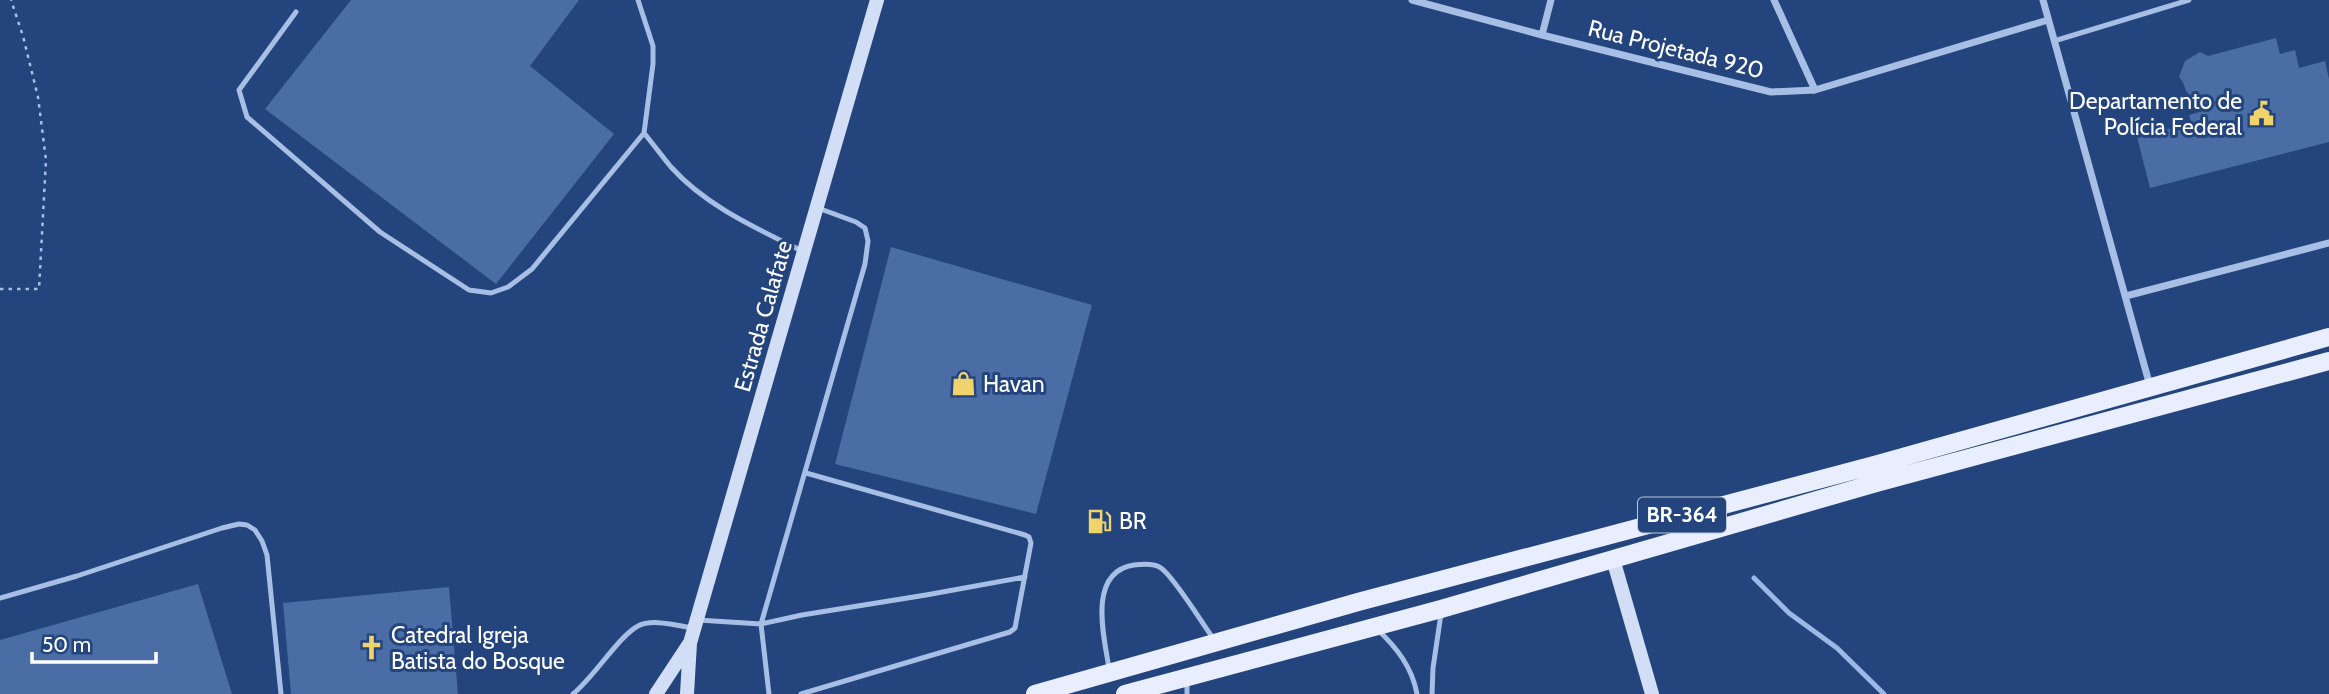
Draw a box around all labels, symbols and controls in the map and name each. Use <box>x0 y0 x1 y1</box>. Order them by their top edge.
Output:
street label: Rua Projetada 920 <box>1585 14 1767 84</box>
place label: Departamento de Polícia Federal <box>2069 87 2243 141</box>
public building icon: Departamento de Polícia Federal <box>2248 100 2276 128</box>
street label: Estrada Calafate <box>728 237 798 395</box>
shop icon: Havan <box>949 370 977 398</box>
place label: Havan <box>983 370 1045 398</box>
road number: BR-364 <box>1638 498 1726 532</box>
fuel station icon: BR <box>1085 507 1113 535</box>
place label: BR <box>1119 507 1147 535</box>
scale bar <box>32 620 156 664</box>
place label: Catedral Igreja Batista do Bosque <box>391 621 565 675</box>
text: 50 m <box>42 632 91 657</box>
church icon: Catedral Igreja Batista do Bosque <box>357 634 385 662</box>

